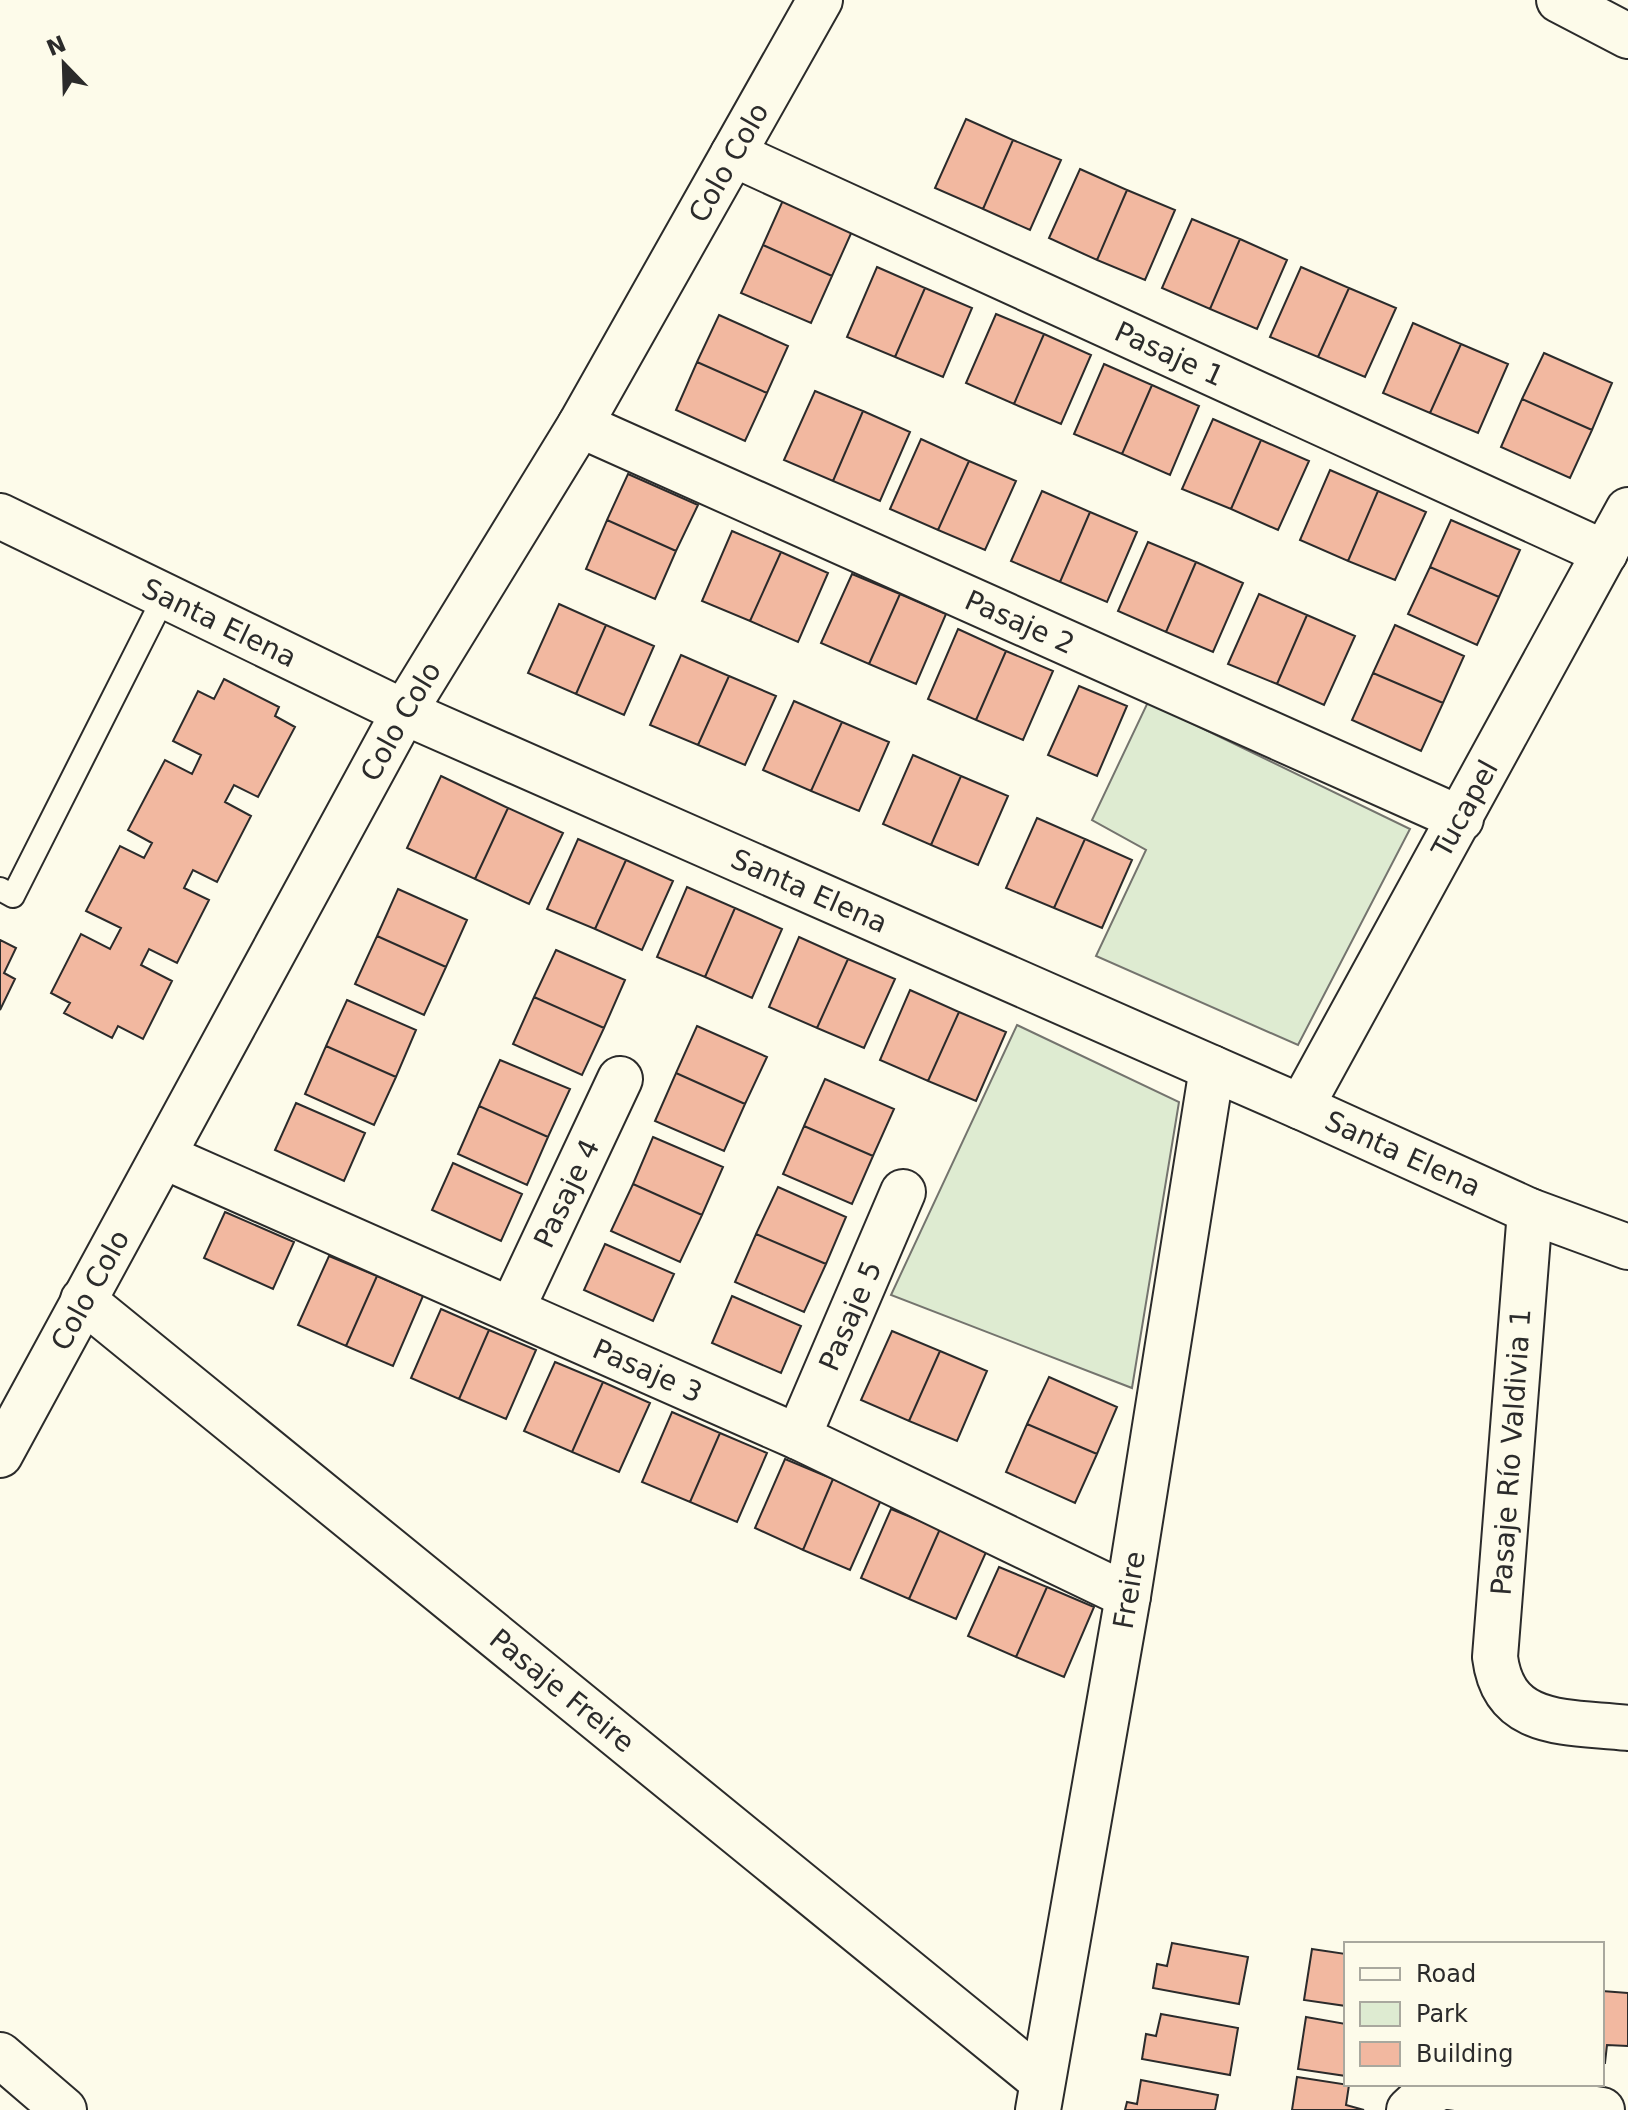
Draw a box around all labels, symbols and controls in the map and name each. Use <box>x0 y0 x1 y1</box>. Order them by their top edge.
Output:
north arrow <box>24 24 104 104</box>
text: N <box>43 31 70 61</box>
street label: Colo Colo <box>681 97 775 228</box>
street label: Pasaje 1 <box>1110 315 1229 393</box>
street label: Santa Elena <box>137 571 302 674</box>
street label: Pasaje 2 <box>960 583 1080 661</box>
street label: Colo Colo <box>353 655 448 786</box>
street label: Tucapel <box>1424 754 1504 864</box>
street label: Santa Elena <box>726 842 893 939</box>
street label: Santa Elena <box>1320 1104 1486 1203</box>
street label: Pasaje 4 <box>527 1133 606 1253</box>
street label: Colo Colo <box>44 1224 136 1356</box>
street label: Pasaje 5 <box>812 1256 888 1376</box>
street label: Pasaje Río Valdivia 1 <box>1485 1307 1537 1597</box>
street label: Pasaje 3 <box>588 1332 708 1409</box>
street label: Freire <box>1106 1549 1151 1631</box>
street label: Pasaje Freire <box>483 1622 641 1759</box>
legend <box>1344 1942 1604 2086</box>
text: Road <box>1416 1960 1476 1988</box>
text: Park <box>1416 2000 1468 2028</box>
text: Building <box>1416 2040 1513 2068</box>

